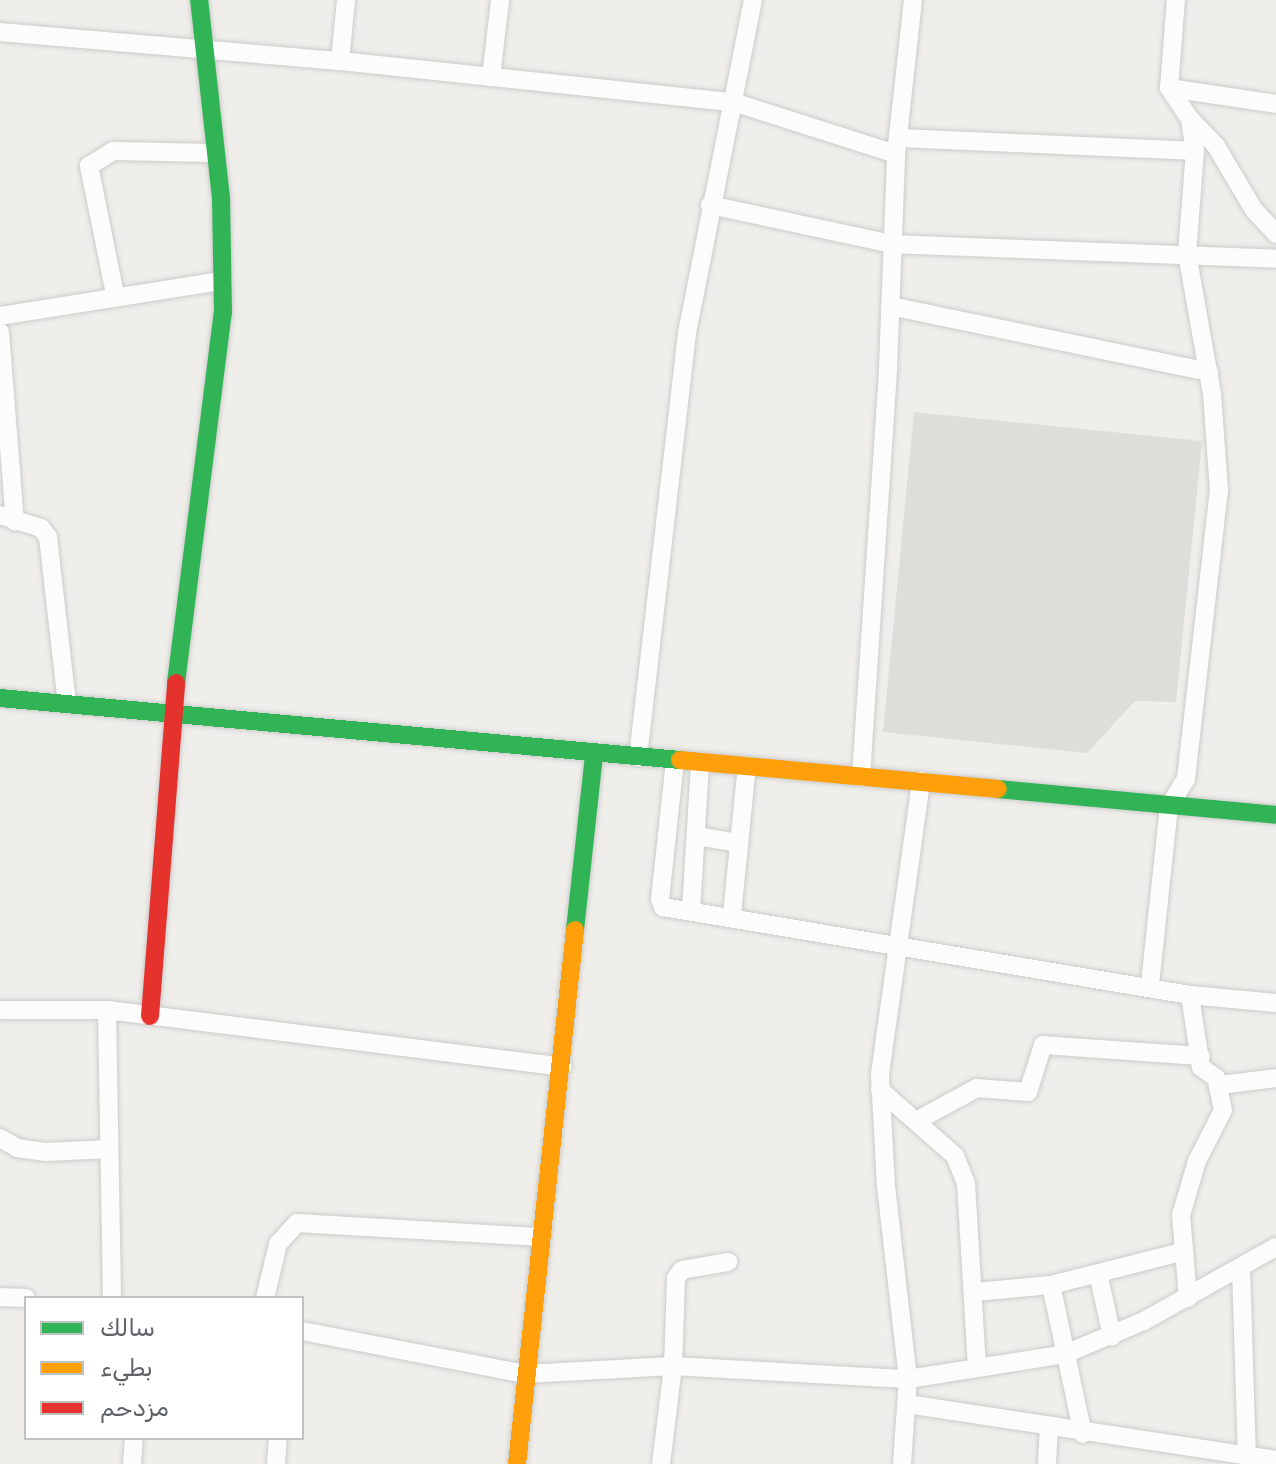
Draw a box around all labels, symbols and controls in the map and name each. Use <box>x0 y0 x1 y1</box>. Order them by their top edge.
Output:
legend <box>24 1296 304 1440</box>
text: سالك <box>100 1314 155 1342</box>
text: بطيء <box>100 1354 153 1382</box>
text: مزدحم <box>100 1394 169 1422</box>

